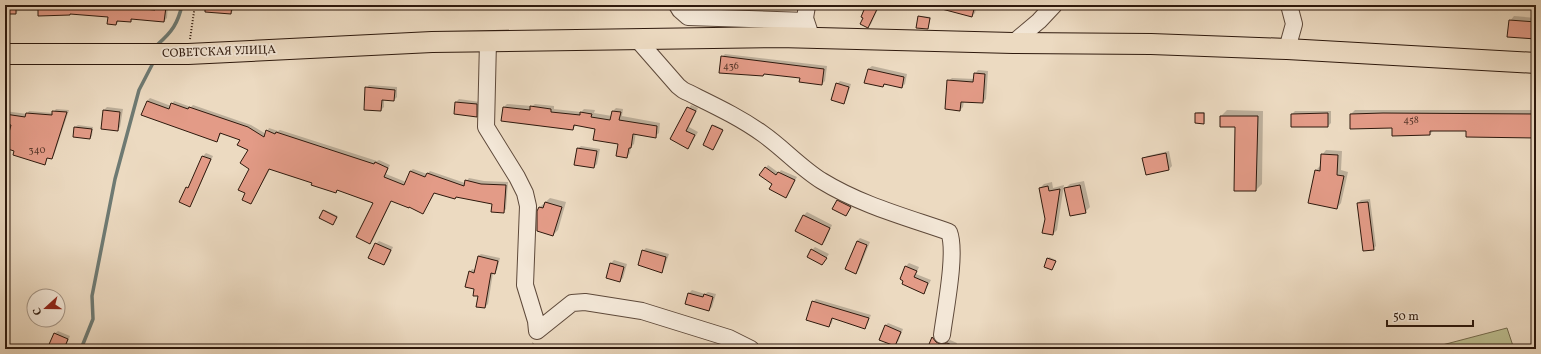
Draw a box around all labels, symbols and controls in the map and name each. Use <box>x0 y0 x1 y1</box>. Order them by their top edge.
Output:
street label: СОВЕТСКАЯ УЛИЦА <box>162 42 277 62</box>
house number: 436 <box>723 59 739 73</box>
house number: 458 <box>1403 113 1419 127</box>
house number: 340 <box>29 143 45 157</box>
north arrow <box>26 288 66 328</box>
scale bar <box>1387 302 1473 328</box>
text: С <box>30 305 46 317</box>
text: 50 m <box>1393 309 1419 325</box>

